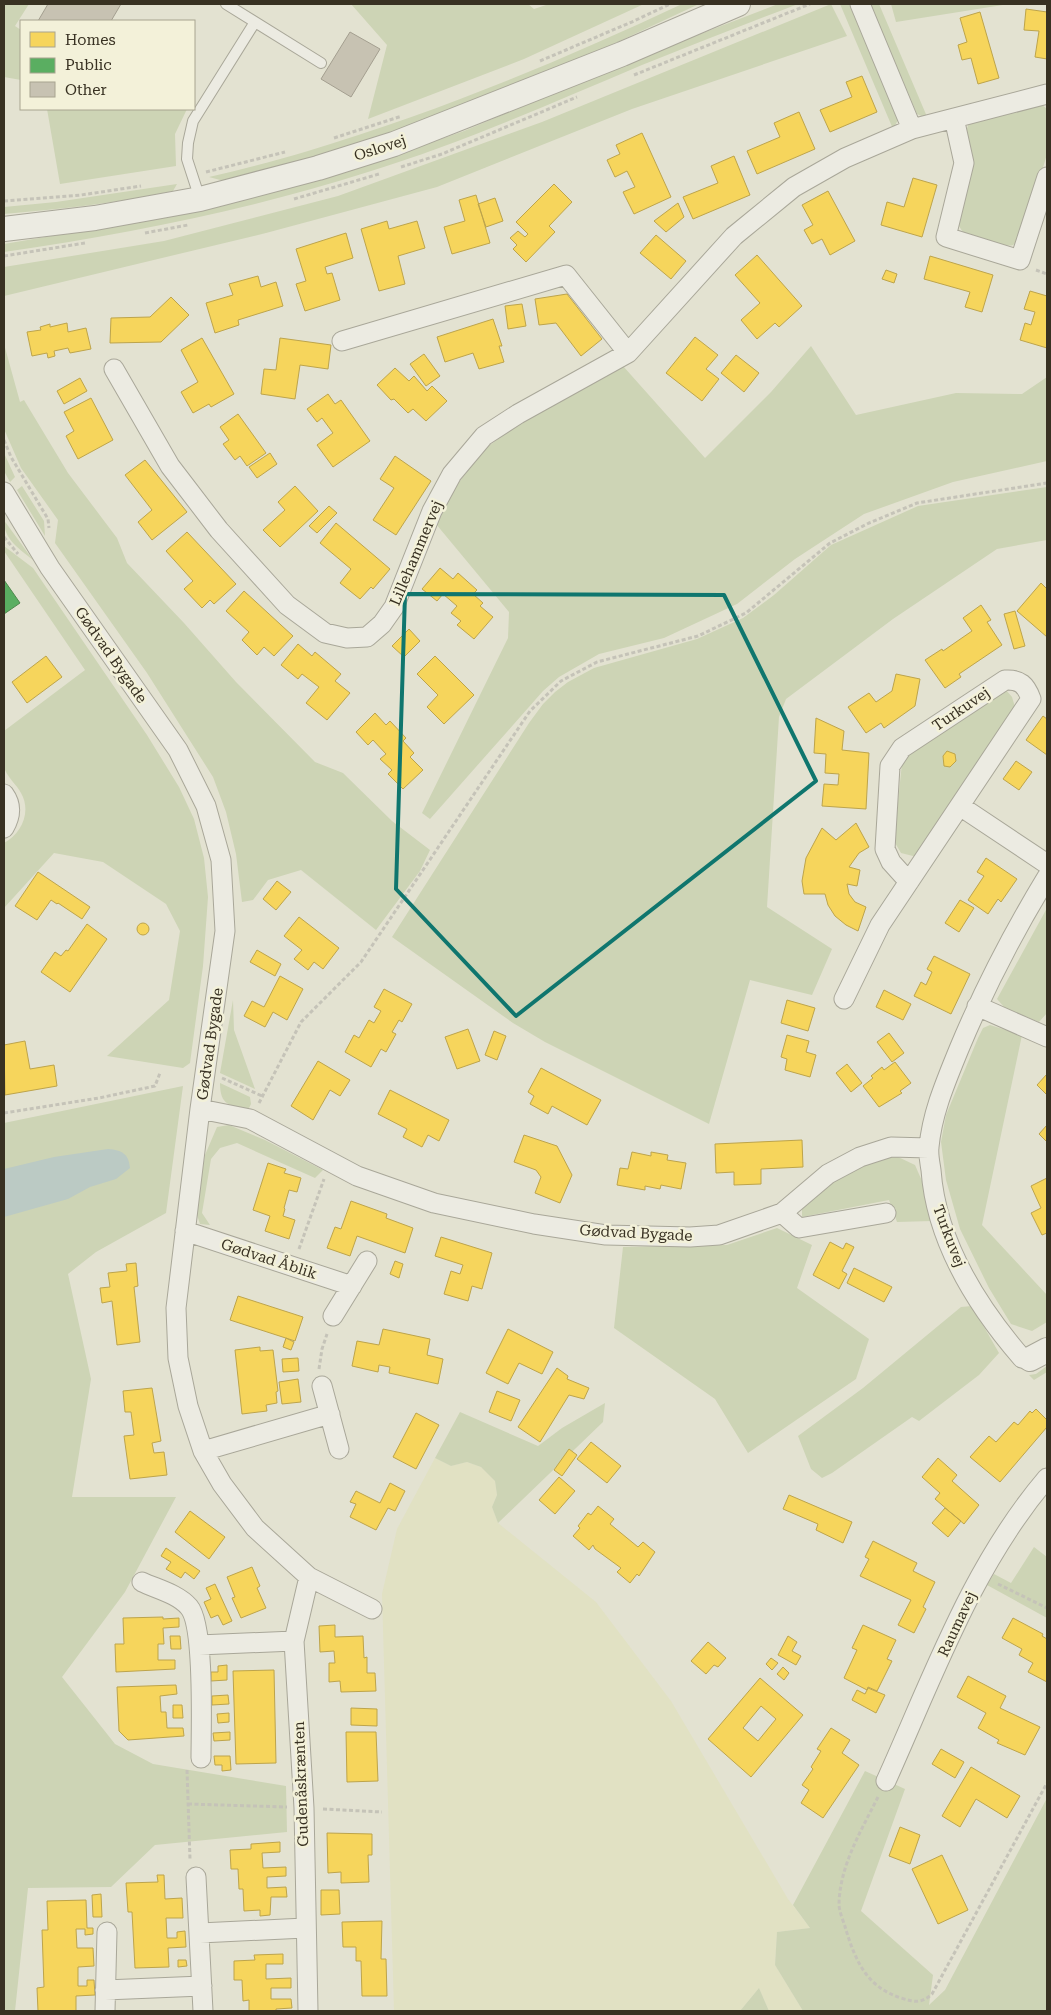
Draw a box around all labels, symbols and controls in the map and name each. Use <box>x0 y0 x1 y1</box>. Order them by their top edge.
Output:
legend <box>20 20 195 110</box>
text: Homes <box>65 31 116 49</box>
text: Public <box>65 56 112 74</box>
text: Other <box>65 81 107 99</box>
street label: Oslovej <box>352 131 408 165</box>
street label: Lillehammervej <box>386 498 446 608</box>
street label: Gødvad Bygade <box>71 603 151 707</box>
street label: Turkuvej <box>929 683 993 735</box>
street label: Gødvad Bygade <box>193 987 227 1101</box>
street label: Turkuvej <box>929 1202 969 1270</box>
street label: Gødvad Bygade <box>579 1221 693 1245</box>
street label: Gødvad Åblik <box>219 1234 320 1283</box>
street label: Raumavej <box>934 1588 980 1660</box>
street label: Gudenåskrænten <box>290 1721 312 1847</box>

